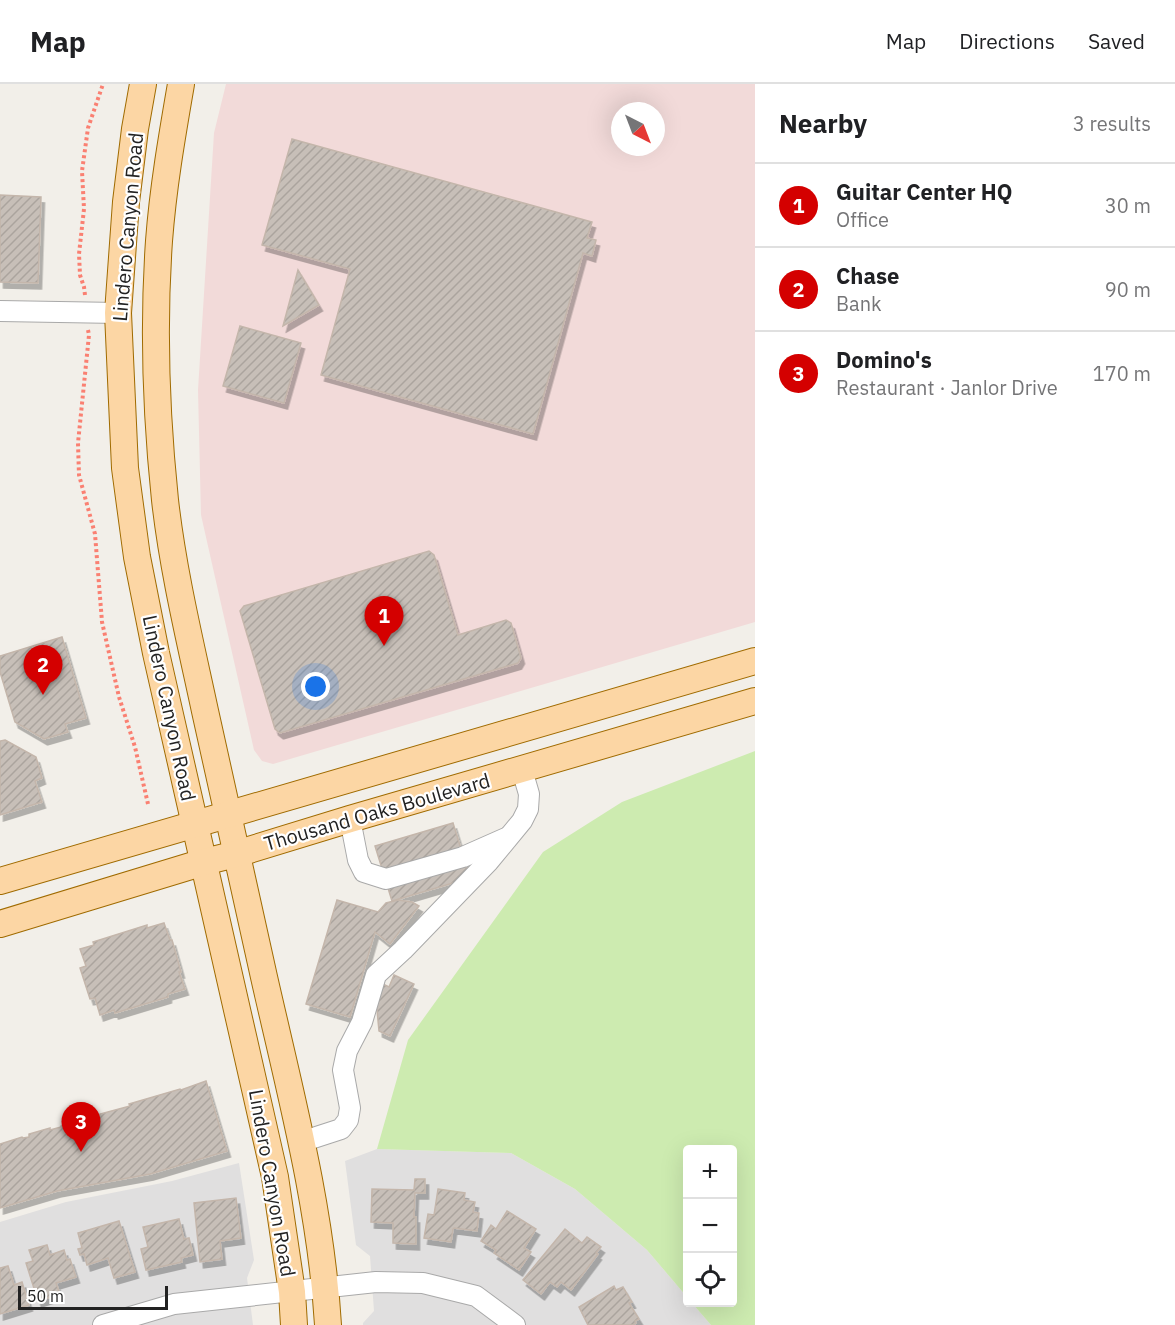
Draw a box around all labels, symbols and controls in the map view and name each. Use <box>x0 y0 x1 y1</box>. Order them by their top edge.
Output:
text: Map <box>30 23 86 60</box>
text: Map <box>886 27 926 55</box>
text: Directions <box>959 27 1055 55</box>
text: Saved <box>1088 27 1145 55</box>
north arrow <box>611 102 665 156</box>
text: Nearby <box>779 106 867 140</box>
text: 3 results <box>1073 110 1151 137</box>
street label: Lindero Canyon Road <box>106 131 149 323</box>
text: Guitar Center HQ <box>836 177 1012 206</box>
text: 1 <box>793 192 805 219</box>
text: 30 m <box>1105 192 1151 219</box>
text: Office <box>836 206 889 233</box>
text: Chase <box>836 261 899 290</box>
text: 2 <box>793 276 805 303</box>
text: 90 m <box>1105 276 1151 303</box>
text: Bank <box>836 290 882 317</box>
text: Domino's <box>836 345 932 374</box>
text: 3 <box>793 360 805 387</box>
text: 170 m <box>1093 360 1151 387</box>
text: Restaurant · Janlor Drive <box>836 374 1058 401</box>
pin: 1 <box>364 596 404 646</box>
street label: Lindero Canyon Road <box>137 612 202 803</box>
pin: 2 <box>24 646 63 695</box>
your location <box>301 672 330 701</box>
street label: Thousand Oaks Boulevard <box>261 766 493 857</box>
street label: Lindero Canyon Road <box>243 1087 302 1279</box>
pin: 3 <box>62 1102 100 1152</box>
map controls <box>683 1145 737 1307</box>
button: + <box>683 1145 737 1199</box>
button: − <box>683 1199 737 1253</box>
button: locate <box>683 1253 737 1307</box>
scale bar <box>18 1283 168 1310</box>
text: 50 m <box>27 1286 64 1306</box>

